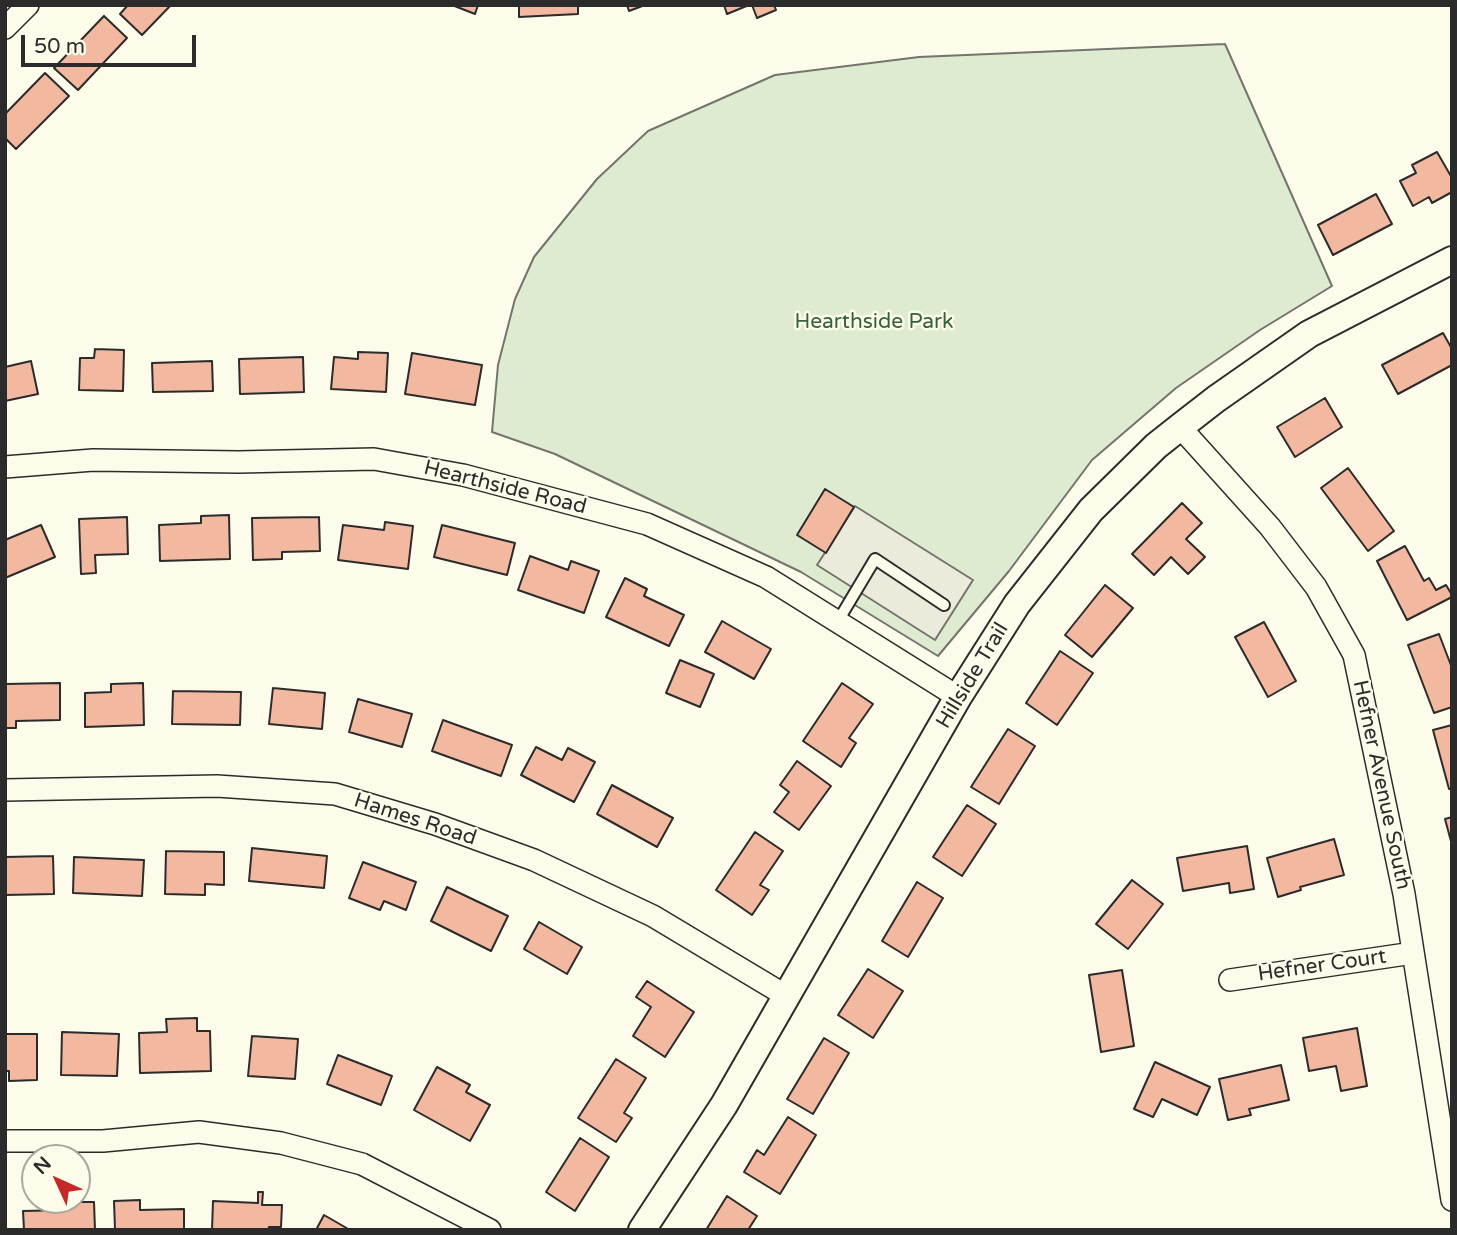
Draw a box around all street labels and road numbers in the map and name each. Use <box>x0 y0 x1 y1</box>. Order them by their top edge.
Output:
street label: Hearthside Road <box>421 456 589 520</box>
street label: Hillside Trail <box>932 618 1014 734</box>
street label: Hefner Avenue South <box>1346 678 1416 892</box>
street label: Hames Road <box>351 788 479 852</box>
street label: Hefner Court <box>1256 945 1388 987</box>

